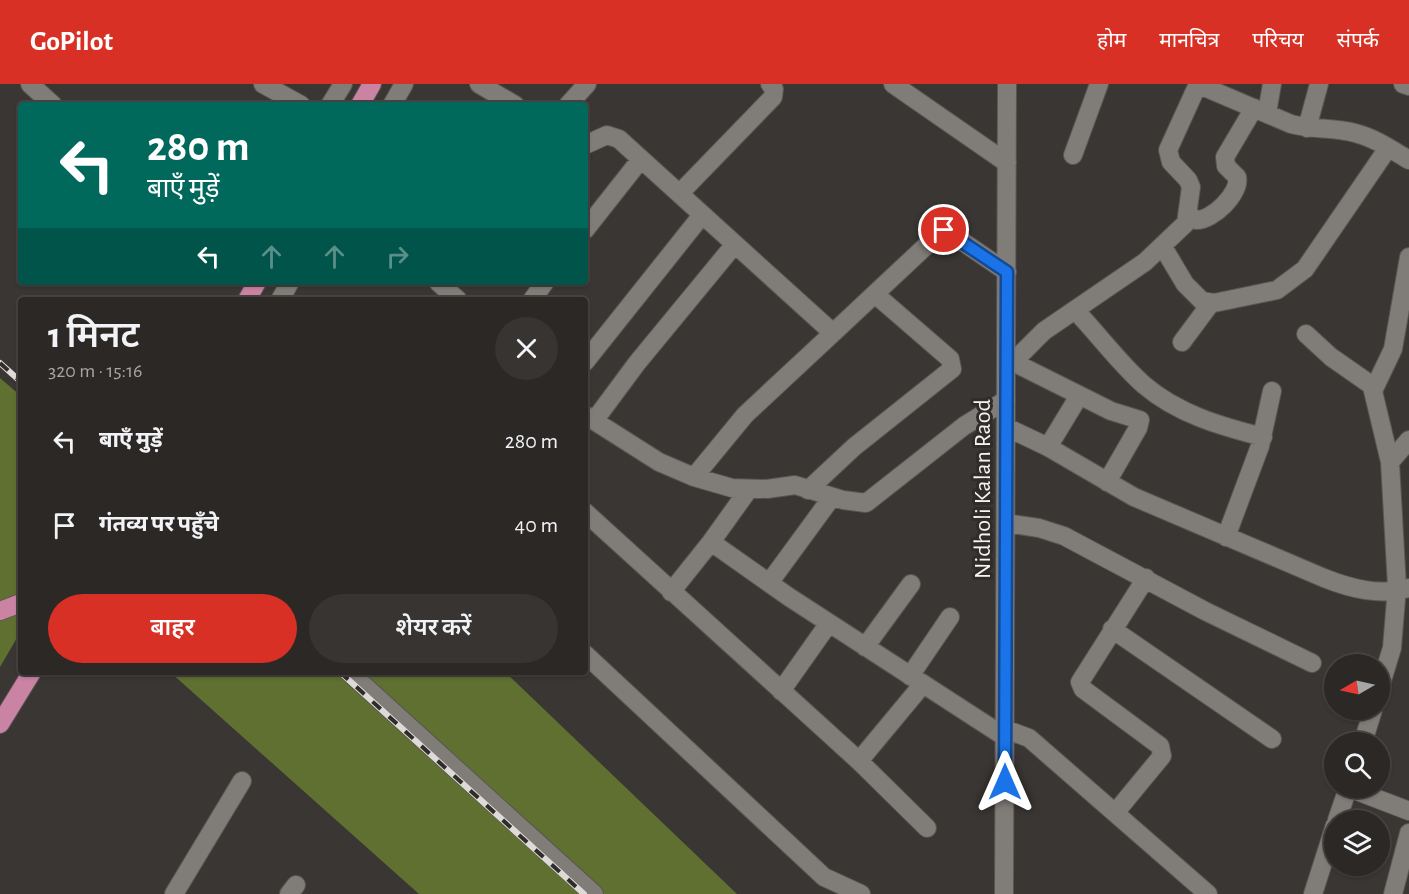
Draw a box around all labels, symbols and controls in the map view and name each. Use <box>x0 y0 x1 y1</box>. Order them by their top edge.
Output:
text: GoPilot <box>30 28 113 56</box>
text: होम <box>1097 30 1126 51</box>
text: मानचित्र <box>1159 30 1219 51</box>
text: परिचय <box>1252 30 1304 51</box>
text: संपर्क <box>1337 30 1379 51</box>
icon: left <box>48 126 126 204</box>
text: 280 m <box>147 126 250 168</box>
text: बाएँ मुड़ें <box>147 175 219 202</box>
pin <box>918 204 969 255</box>
icon: arrive <box>927 213 960 246</box>
icon: left <box>192 240 225 273</box>
icon: ahead <box>255 240 288 273</box>
icon: ahead <box>318 240 351 273</box>
icon: right <box>381 240 414 273</box>
button: close <box>495 317 558 380</box>
text: 1 मिनट <box>48 318 139 354</box>
text: 320 m · 15:16 <box>48 361 142 381</box>
street label: Nidholi Kalan Raod <box>971 399 995 579</box>
icon: left <box>48 425 81 458</box>
text: बाएँ मुड़ें <box>99 429 163 451</box>
text: 280 m <box>505 430 558 452</box>
icon: arrive <box>48 509 81 542</box>
text: गंतव्य पर पहुँचे <box>99 513 219 535</box>
text: 40 m <box>515 514 558 536</box>
button: बाहर <box>48 594 297 663</box>
button: शेयर करें <box>309 594 558 663</box>
north arrow <box>1324 654 1390 720</box>
map controls <box>1324 654 1390 876</box>
button: search <box>1324 732 1390 798</box>
position arrow <box>973 750 1037 814</box>
button: layers <box>1324 810 1390 876</box>

